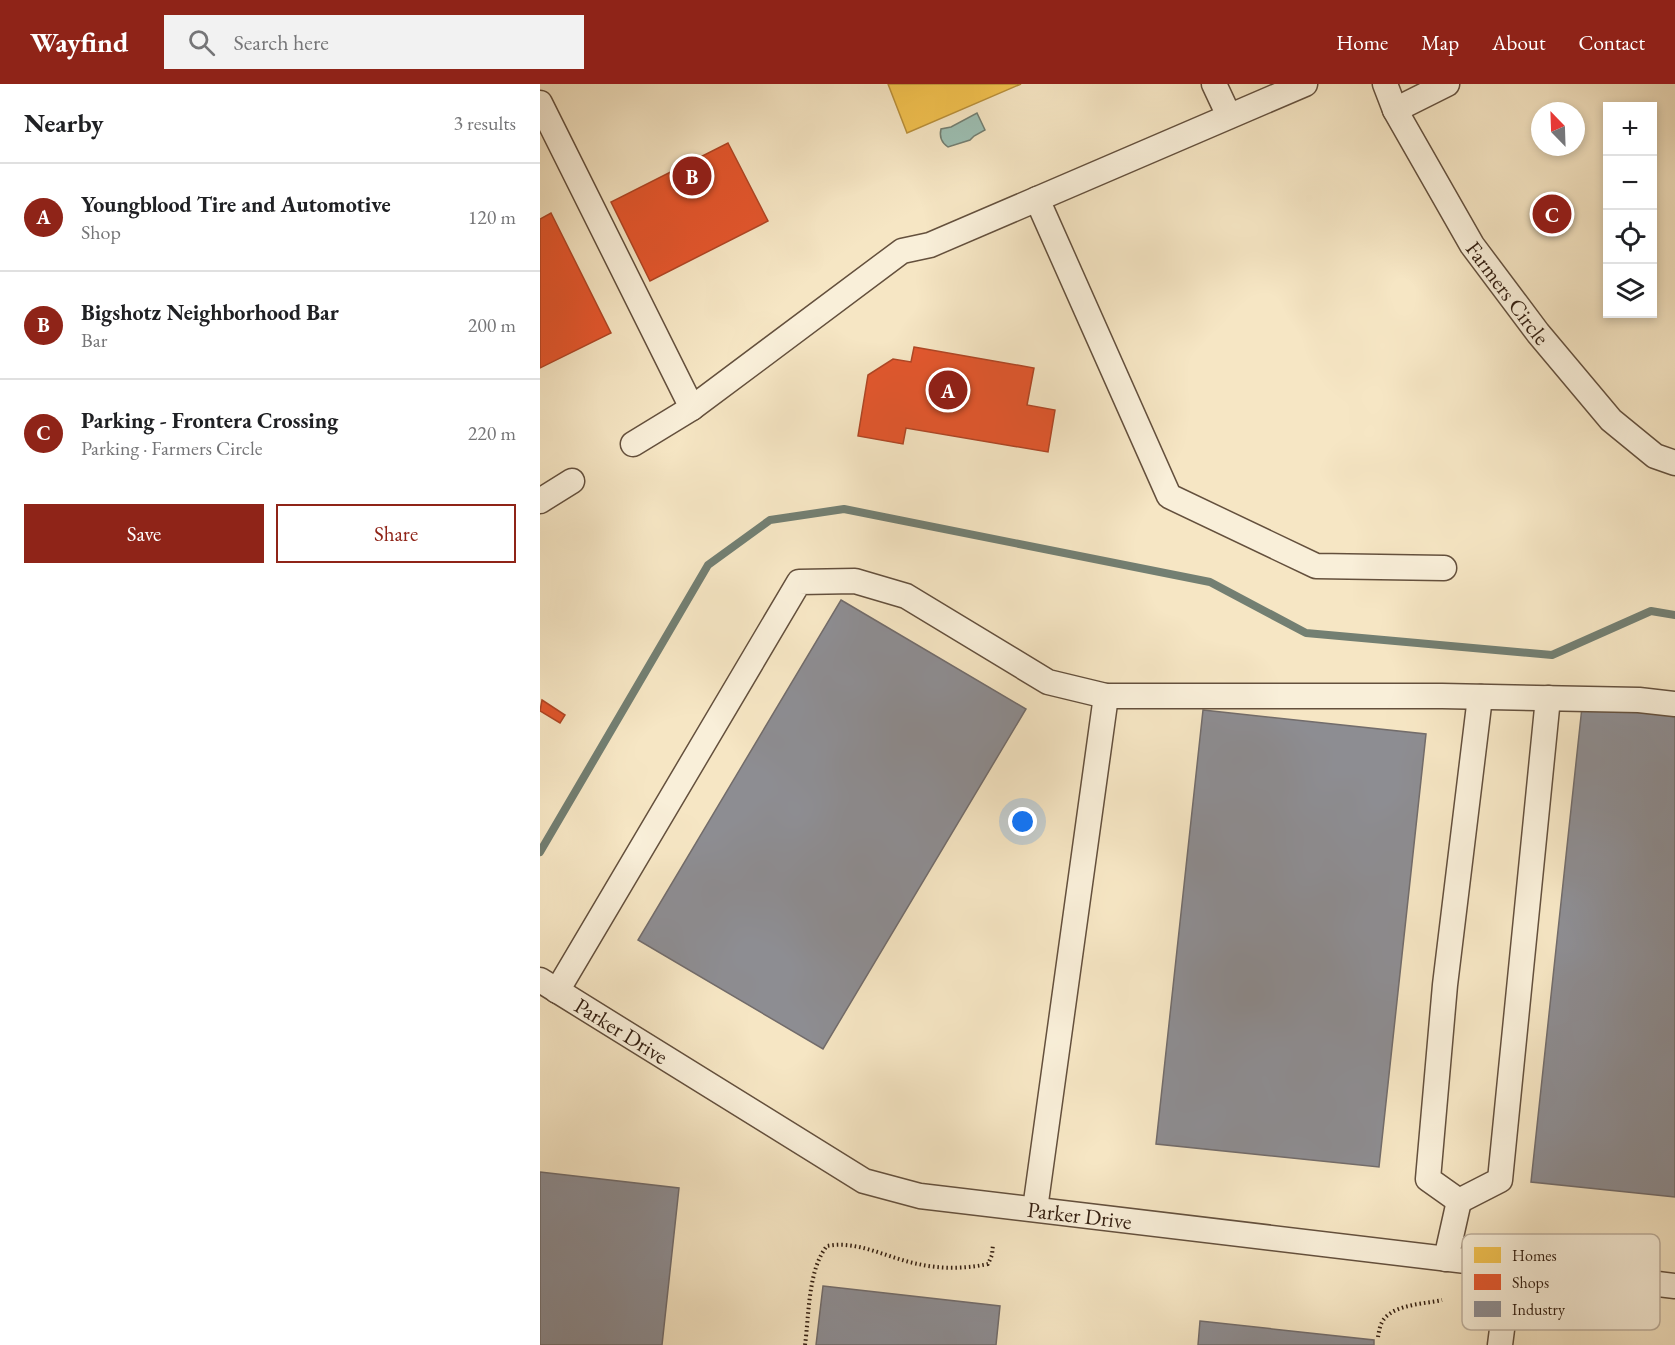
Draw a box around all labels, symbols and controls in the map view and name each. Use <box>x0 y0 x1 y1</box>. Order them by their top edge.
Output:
search box <box>164 15 584 69</box>
text: Wayfind <box>30 24 128 60</box>
icon: search <box>185 26 218 59</box>
text: Search here <box>233 28 329 57</box>
text: Home <box>1336 29 1388 56</box>
text: Map <box>1421 29 1459 56</box>
text: About <box>1492 29 1545 56</box>
text: Contact <box>1578 29 1645 56</box>
north arrow <box>1531 102 1585 156</box>
map controls <box>1603 102 1657 318</box>
button: + <box>1603 102 1657 156</box>
text: Nearby <box>24 106 104 140</box>
text: 3 results <box>453 110 516 136</box>
pin: B <box>672 154 712 199</box>
button: − <box>1603 156 1657 210</box>
text: Youngblood Tire and Automotive <box>81 190 391 219</box>
pin: C <box>1532 192 1572 236</box>
text: A <box>36 204 51 230</box>
text: 120 m <box>468 204 516 230</box>
button: locate <box>1603 210 1657 264</box>
text: Shop <box>81 219 121 245</box>
street label: Farmers Circle <box>1459 235 1556 351</box>
button: layers <box>1603 264 1657 318</box>
text: Bigshotz Neighborhood Bar <box>81 298 339 327</box>
text: B <box>37 312 50 338</box>
text: 200 m <box>468 312 516 338</box>
text: Bar <box>81 327 107 353</box>
pin: A <box>928 368 968 412</box>
text: Parking - Frontera Crossing <box>81 406 338 435</box>
text: C <box>36 420 51 446</box>
text: 220 m <box>468 420 516 446</box>
text: Parking · Farmers Circle <box>81 435 263 461</box>
button: Save <box>24 504 264 563</box>
button: Share <box>276 504 516 563</box>
your location <box>1008 807 1037 836</box>
street label: Parker Drive <box>569 991 674 1071</box>
street label: Parker Drive <box>1026 1195 1134 1236</box>
legend <box>1462 1234 1660 1330</box>
text: Homes <box>1512 1245 1557 1266</box>
text: Shops <box>1512 1272 1549 1293</box>
text: Industry <box>1512 1299 1566 1320</box>

